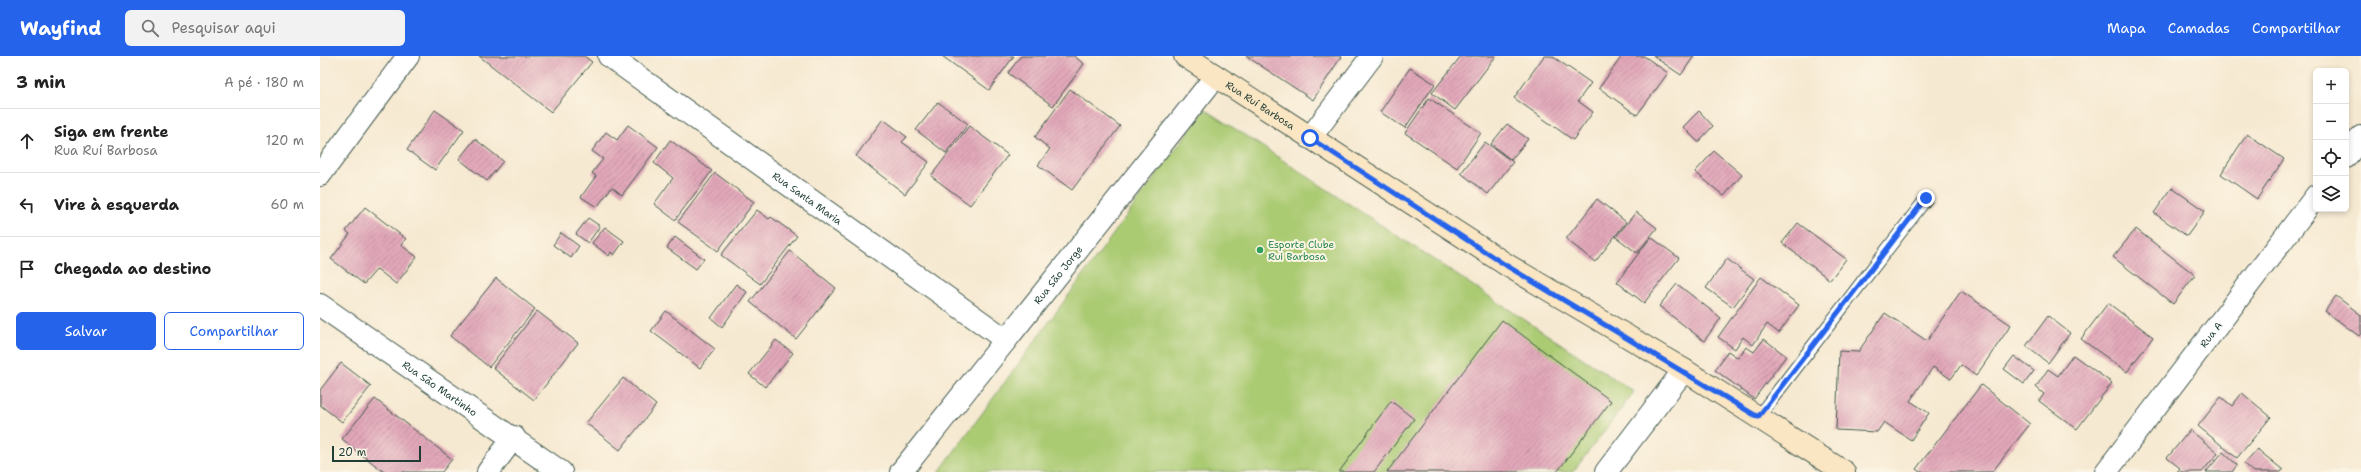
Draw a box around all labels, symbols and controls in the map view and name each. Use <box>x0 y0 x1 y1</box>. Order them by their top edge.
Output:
search box <box>125 10 405 46</box>
text: Wayfind <box>20 16 101 41</box>
icon: search <box>139 17 161 39</box>
text: Pesquisar aqui <box>171 18 276 38</box>
text: Mapa <box>2107 19 2146 37</box>
text: Camadas <box>2168 19 2230 37</box>
text: Compartilhar <box>2252 19 2341 37</box>
map controls <box>2313 68 2349 212</box>
button: + <box>2313 68 2349 104</box>
text: 3 min <box>16 71 66 93</box>
text: A pé · 180 m <box>224 74 304 91</box>
street label: Rua Ruí Barbosa <box>1223 78 1298 133</box>
button: − <box>2313 104 2349 140</box>
text: Siga em frente <box>54 122 169 142</box>
route start <box>1301 129 1319 147</box>
icon: ahead <box>16 130 38 152</box>
text: 120 m <box>266 132 304 149</box>
button: locate <box>2313 140 2349 176</box>
text: Rua Ruí Barbosa <box>54 142 158 159</box>
street label: Rua Santa Maria <box>770 169 845 228</box>
button: layers <box>2313 176 2349 212</box>
route end <box>1917 189 1935 207</box>
icon: left <box>16 194 38 216</box>
text: Vire à esquerda <box>54 195 179 215</box>
text: 60 m <box>271 196 304 213</box>
place label: Esporte Clube Rui Barbosa <box>1268 238 1335 263</box>
street label: Rua São Jorge <box>1031 243 1086 307</box>
marker: Esporte Clube Rui Barbosa <box>1255 245 1265 255</box>
icon: arrive <box>16 258 38 280</box>
text: Chegada ao destino <box>54 259 211 279</box>
button: Salvar <box>16 312 156 350</box>
button: Compartilhar <box>164 312 304 350</box>
street label: Rua A <box>2197 319 2225 350</box>
street label: Rua São Martinho <box>400 358 480 419</box>
scale bar <box>332 444 421 463</box>
text: 20 m <box>338 445 366 460</box>

